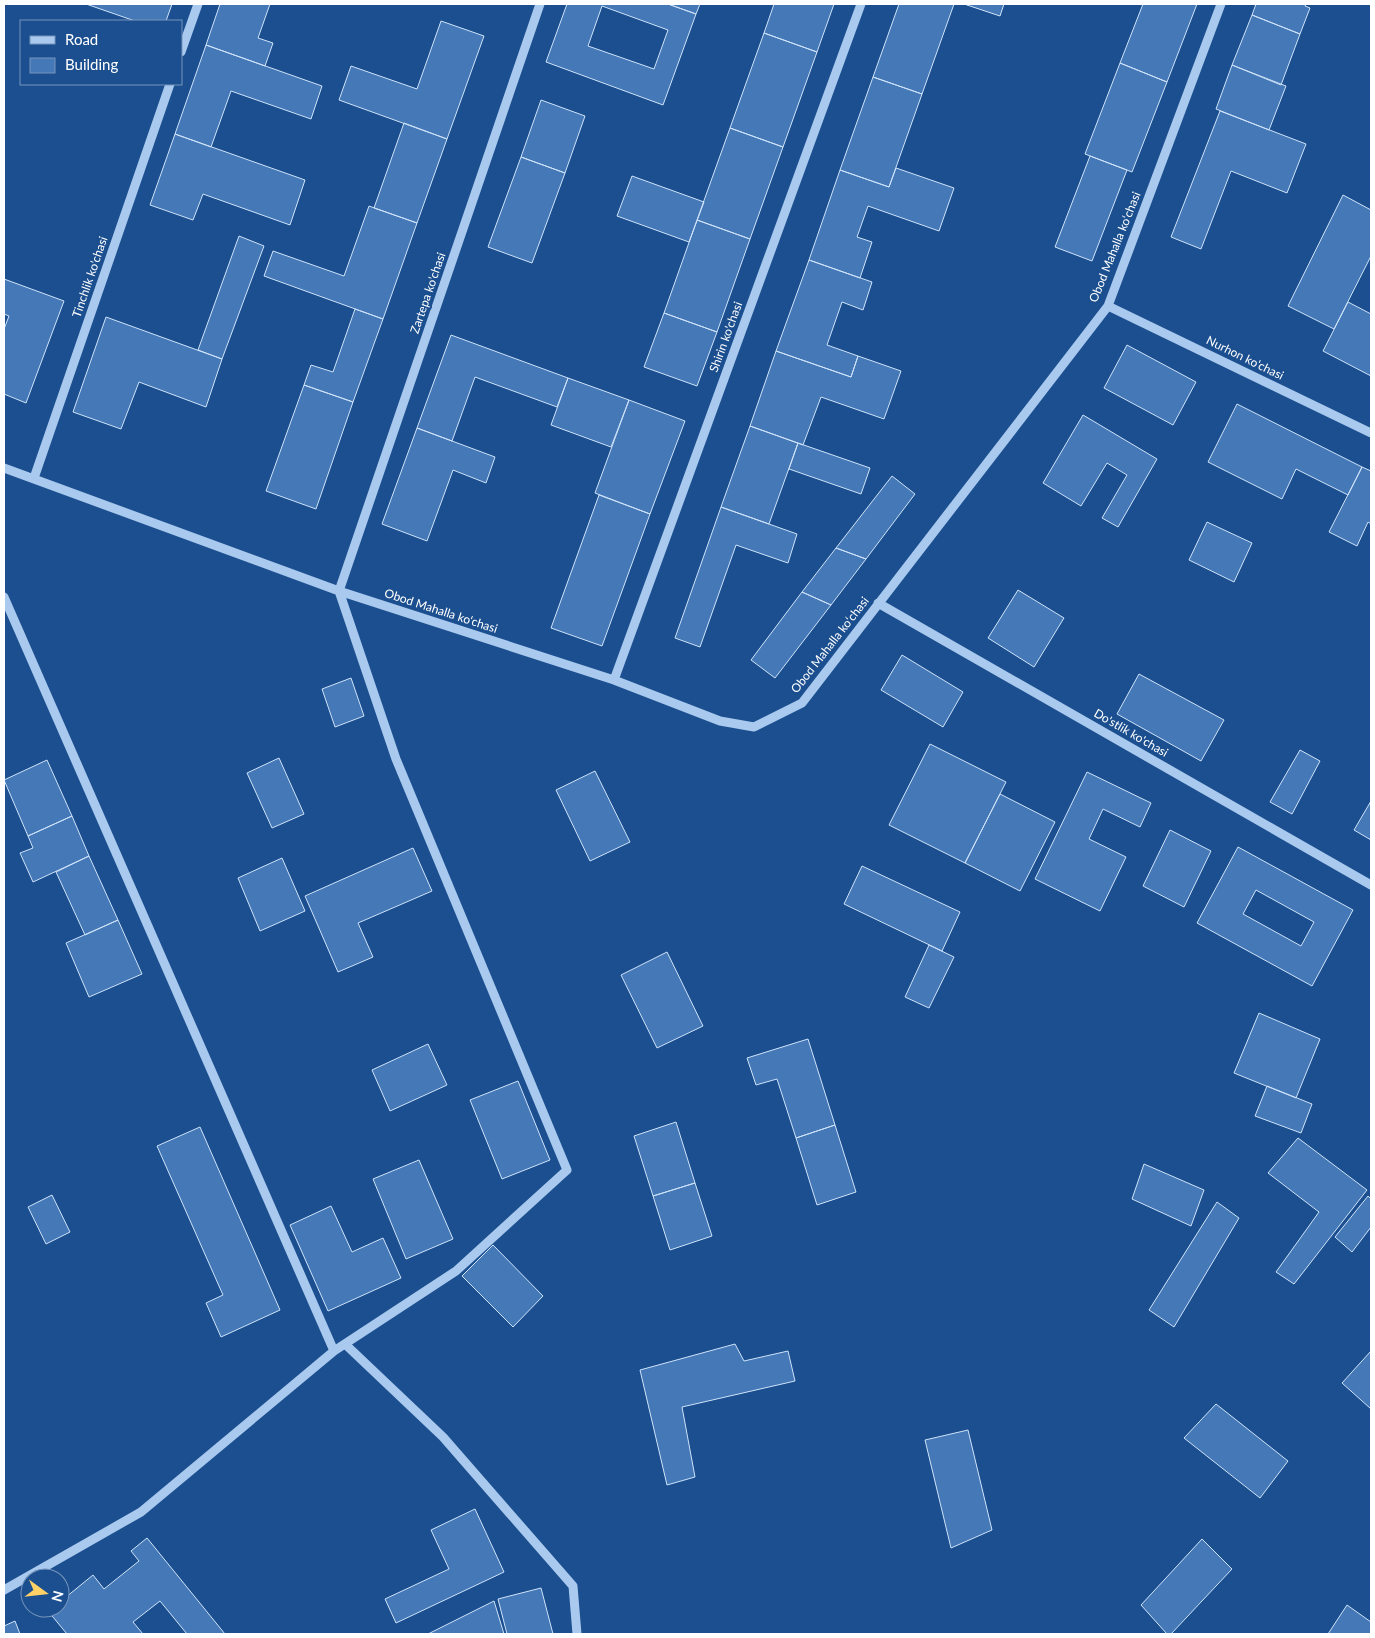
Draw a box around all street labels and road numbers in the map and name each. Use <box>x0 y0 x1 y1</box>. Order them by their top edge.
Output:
street label: Obod Mahalla ko‘chasi <box>1085 189 1144 304</box>
street label: Tinchlik ko'chasi <box>69 234 110 319</box>
street label: Zartepa ko'chasi <box>407 250 448 335</box>
street label: Shirin ko'chasi <box>706 299 745 374</box>
street label: Nurhon ko'chasi <box>1204 332 1287 383</box>
street label: Obod Mahalla ko‘chasi <box>383 585 500 636</box>
street label: Obod Mahalla ko‘chasi <box>787 593 872 696</box>
street label: Do'stlik ko'chasi <box>1091 705 1171 760</box>

